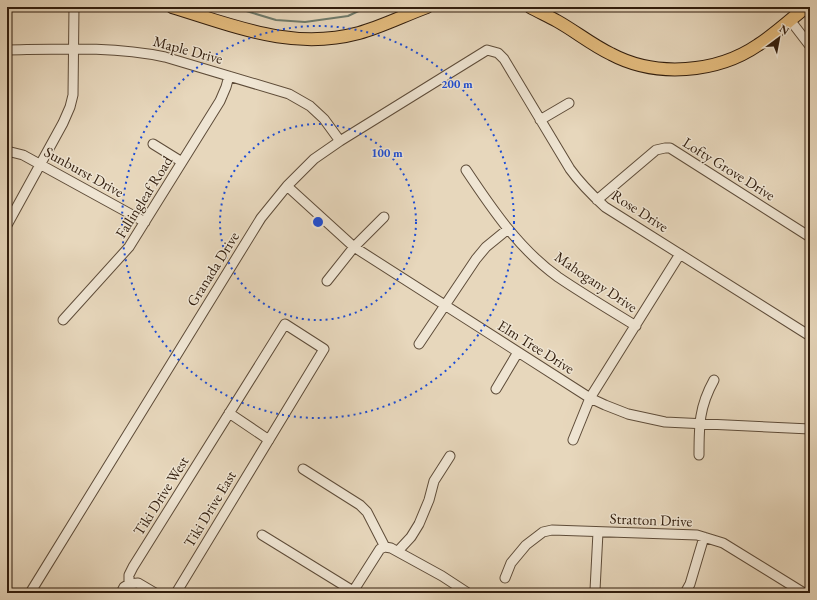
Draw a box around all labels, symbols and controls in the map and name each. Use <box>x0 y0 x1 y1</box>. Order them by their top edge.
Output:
north arrow <box>759 18 799 58</box>
text: N <box>777 21 792 38</box>
street label: Maple Drive <box>151 31 225 68</box>
text: 200 m <box>441 76 473 92</box>
street label: Lofty Grove Drive <box>680 133 779 205</box>
street label: Sunburst Drive <box>41 142 127 201</box>
text: 100 m <box>371 145 403 161</box>
street label: Fallingleaf Road <box>111 152 177 241</box>
street label: Rose Drive <box>608 185 672 236</box>
centre of rings <box>311 215 325 229</box>
street label: Granada Drive <box>182 228 243 310</box>
street label: Mahogany Drive <box>551 247 641 316</box>
street label: Elm Tree Drive <box>494 315 578 378</box>
street label: Tiki Drive West <box>129 452 193 539</box>
street label: Tiki Drive East <box>179 467 240 551</box>
street label: Stratton Drive <box>609 509 693 530</box>

